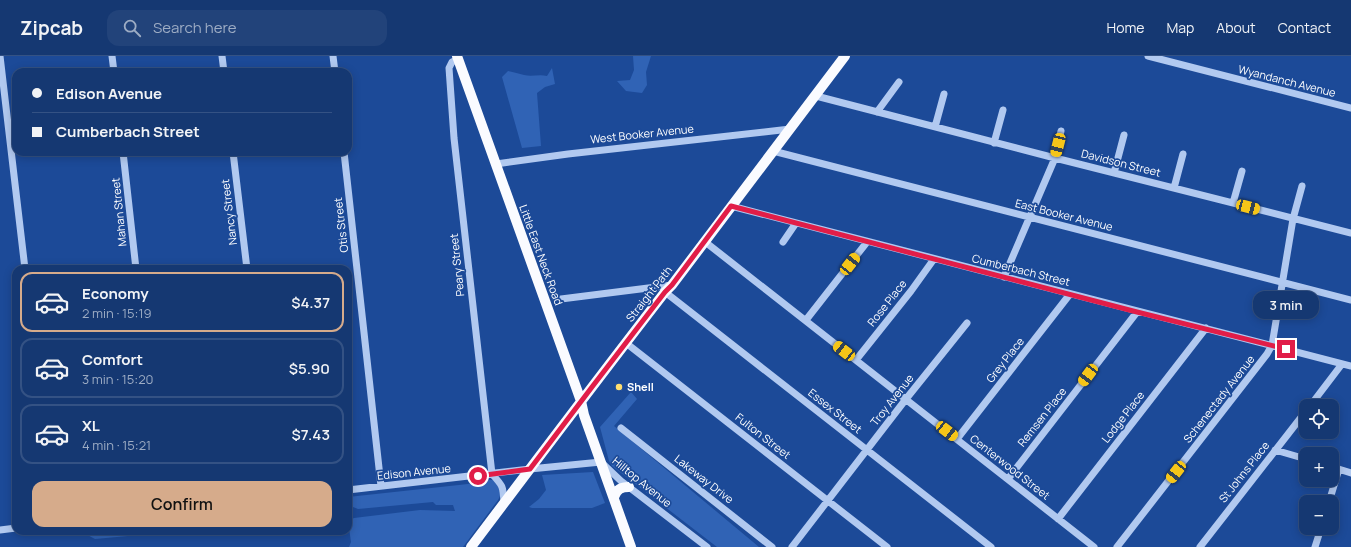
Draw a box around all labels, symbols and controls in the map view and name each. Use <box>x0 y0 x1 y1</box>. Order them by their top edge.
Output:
search box <box>107 10 387 46</box>
text: Zipcab <box>20 15 83 41</box>
icon: search <box>121 17 143 39</box>
text: Search here <box>153 17 236 38</box>
text: Home <box>1107 18 1144 37</box>
text: Map <box>1166 18 1194 37</box>
text: About <box>1216 18 1256 37</box>
text: Contact <box>1278 18 1331 37</box>
street label: Wyandanch Avenue <box>1237 61 1338 100</box>
text: Edison Avenue <box>56 83 162 104</box>
text: Cumberbach Street <box>56 121 200 142</box>
street label: West Booker Avenue <box>590 121 695 146</box>
car <box>1049 132 1067 158</box>
street label: Davidson Street <box>1080 145 1162 180</box>
street label: Mahan Street <box>107 177 130 247</box>
street label: Nancy Street <box>217 178 240 246</box>
street label: East Booker Avenue <box>1014 195 1115 234</box>
street label: Otis Street <box>330 197 351 253</box>
car <box>1235 198 1261 216</box>
street label: Little East Neck Road <box>516 202 567 307</box>
street label: Peary Street <box>446 233 467 297</box>
street label: Cumberbach Street <box>971 250 1072 289</box>
car <box>838 251 862 277</box>
street label: Straight Path <box>622 263 675 325</box>
street label: Rose Place <box>864 276 910 329</box>
text: Economy <box>82 283 149 304</box>
icon: car <box>34 284 70 320</box>
callout: 3 min <box>1253 291 1319 319</box>
text: $4.37 <box>291 292 330 313</box>
text: 3 min <box>1270 296 1302 314</box>
text: 2 min · 15:19 <box>82 304 152 322</box>
street label: Grey Place <box>982 334 1027 385</box>
car <box>831 339 857 363</box>
route end <box>1277 340 1295 358</box>
text: Comfort <box>82 349 143 370</box>
icon: car <box>34 350 70 386</box>
street label: Schenectady Avenue <box>1180 351 1258 446</box>
text: $5.90 <box>289 358 330 379</box>
car <box>1076 362 1100 388</box>
text: 3 min · 15:20 <box>82 370 154 388</box>
street label: Troy Avenue <box>867 370 917 429</box>
place label: Shell <box>627 379 654 394</box>
marker: Shell <box>614 382 624 392</box>
street label: Remsen Place <box>1014 384 1070 449</box>
street label: Essex Street <box>805 385 865 436</box>
street label: Lodge Place <box>1098 387 1148 446</box>
map controls <box>1299 399 1339 535</box>
button: locate <box>1299 399 1339 439</box>
street label: Fulton Street <box>733 409 794 462</box>
text: XL <box>82 415 100 436</box>
icon: car <box>34 416 70 452</box>
car <box>934 419 960 443</box>
text: $7.43 <box>292 424 330 445</box>
street label: Centerwood Street <box>967 431 1053 503</box>
text: 4 min · 15:21 <box>82 436 151 454</box>
street label: St Johns Place <box>1215 438 1273 505</box>
button: + <box>1299 447 1339 487</box>
street label: Lakeway Drive <box>672 451 737 507</box>
street label: Hilltop Avenue <box>609 453 676 511</box>
car <box>1164 459 1188 485</box>
street label: Edison Avenue <box>376 460 452 483</box>
route start <box>469 467 487 485</box>
button: Confirm <box>32 481 332 527</box>
button: − <box>1299 495 1339 535</box>

